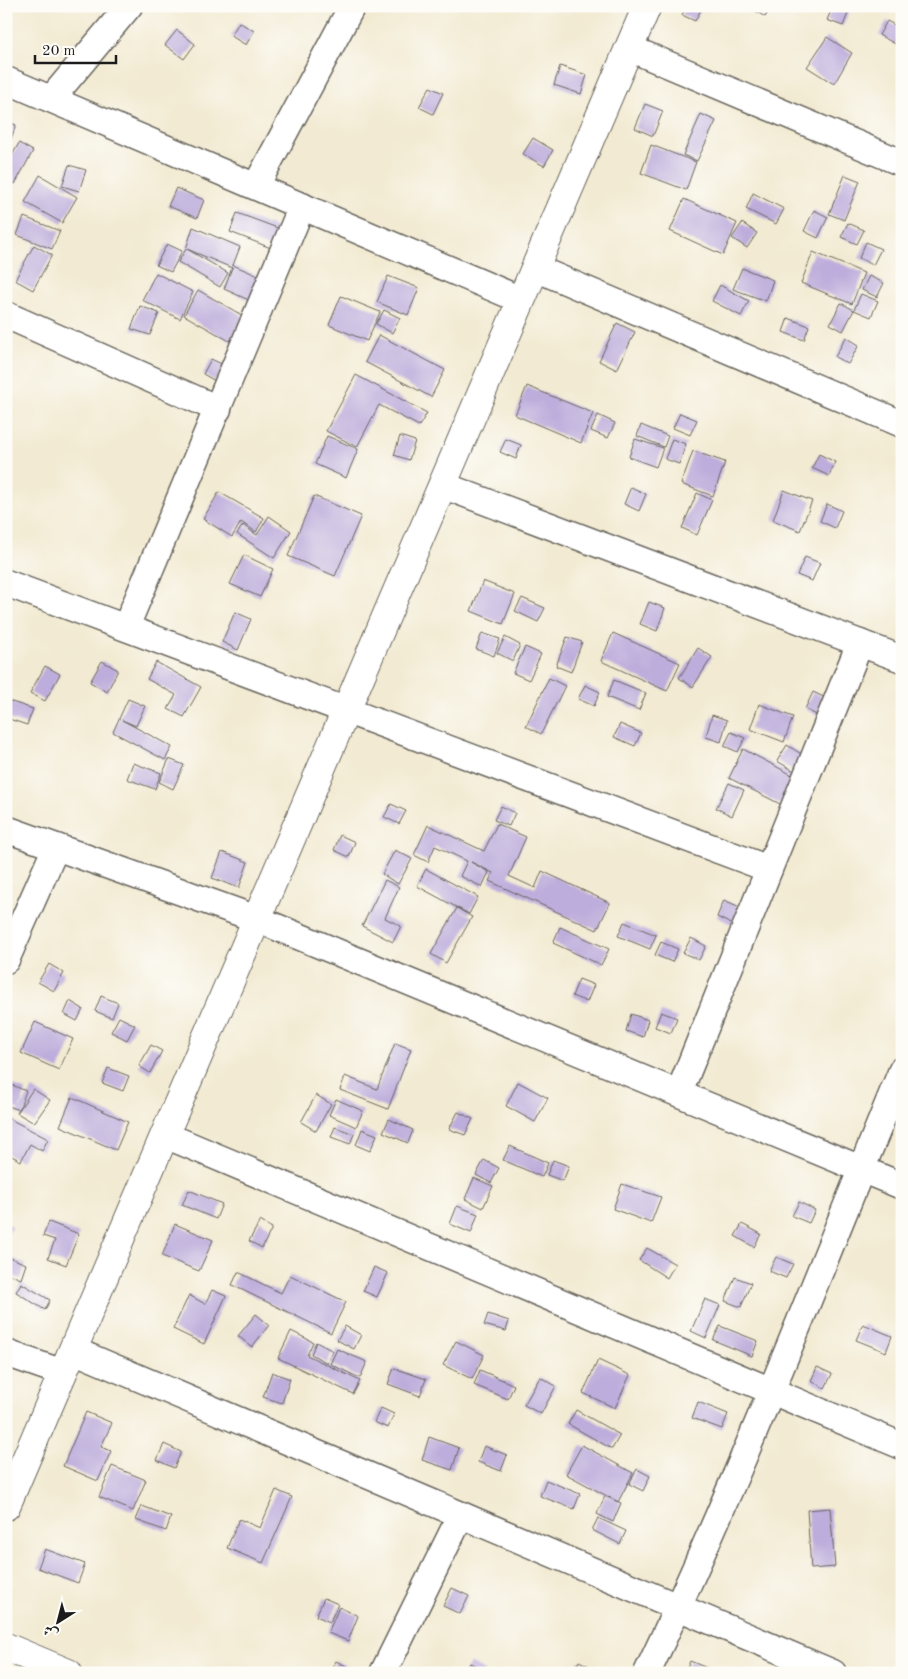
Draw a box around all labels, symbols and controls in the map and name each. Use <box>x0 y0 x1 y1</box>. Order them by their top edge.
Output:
scale bar <box>35 32 116 64</box>
text: 20 m <box>42 44 76 59</box>
north arrow <box>32 1596 82 1646</box>
text: ش <box>41 1622 61 1641</box>

